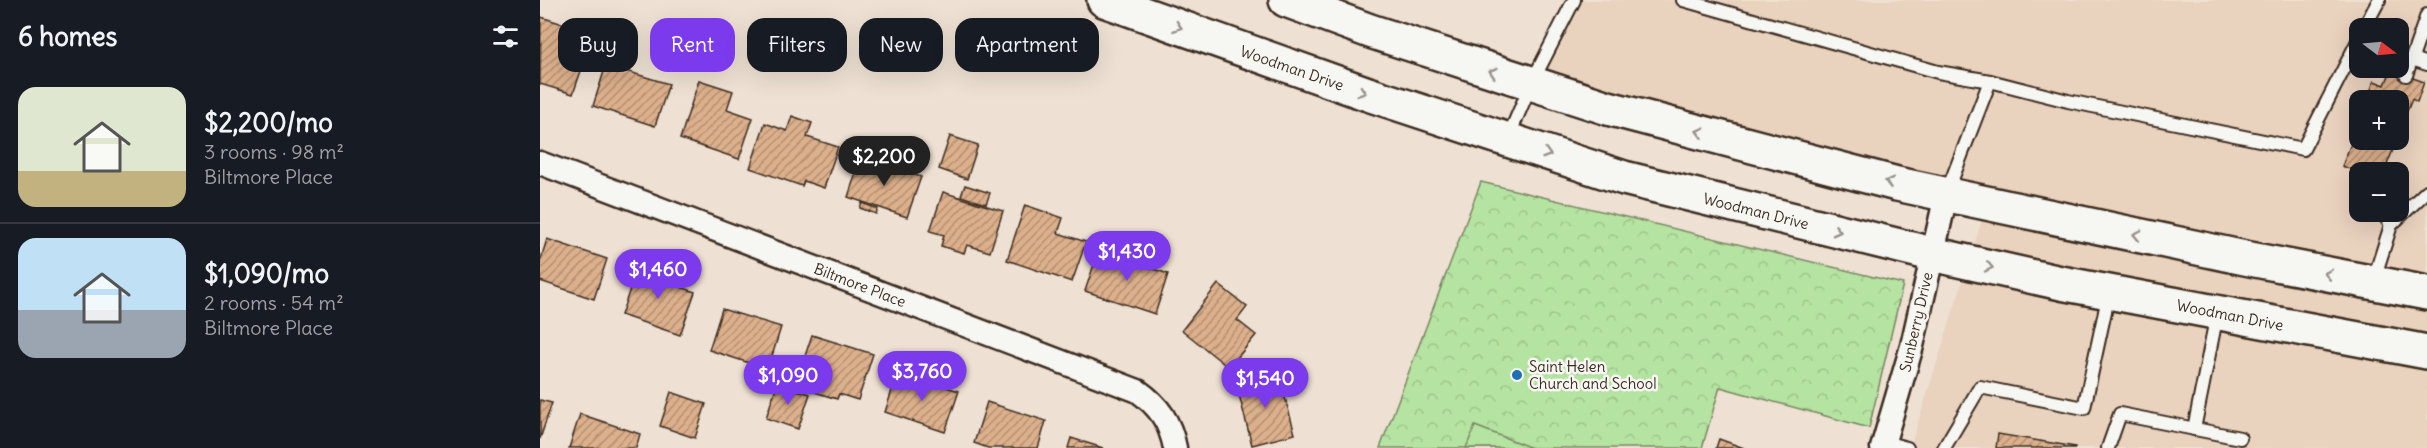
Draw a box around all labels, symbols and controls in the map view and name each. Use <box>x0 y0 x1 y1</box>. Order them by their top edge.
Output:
chip: Buy <box>558 18 638 72</box>
chip: Rent <box>650 18 735 72</box>
chip: Filters <box>747 18 847 72</box>
chip: New <box>859 18 943 72</box>
chip: Apartment <box>955 18 1099 72</box>
north arrow <box>2349 18 2409 78</box>
map controls <box>2349 18 2409 222</box>
text: 6 homes <box>18 20 117 53</box>
icon: filters <box>489 20 522 53</box>
one-way arrow <box>1172 20 1183 33</box>
street label: Woodman Drive <box>1238 41 1346 95</box>
one-way arrow <box>1488 66 1499 79</box>
one-way arrow <box>1356 85 1367 98</box>
button: + <box>2349 90 2409 150</box>
text: $2,200/mo <box>204 106 333 139</box>
icon: home <box>66 111 138 183</box>
one-way arrow <box>1696 127 1706 140</box>
pin: $2,200 <box>835 136 933 187</box>
text: 3 rooms · 98 m² <box>204 139 344 164</box>
text: $2,200 <box>852 143 916 168</box>
one-way arrow <box>1541 147 1552 159</box>
button: − <box>2349 162 2409 222</box>
text: Biltmore Place <box>204 164 333 189</box>
one-way arrow <box>1884 177 1895 189</box>
street label: Woodman Drive <box>1701 189 1811 233</box>
one-way arrow <box>1832 224 1842 237</box>
one-way arrow <box>2132 230 2142 243</box>
pin: $1,430 <box>1078 231 1176 282</box>
text: $1,430 <box>1098 238 1156 263</box>
pin: $1,460 <box>609 249 707 300</box>
text: $1,460 <box>629 256 687 281</box>
text: $1,090/mo <box>204 257 329 290</box>
street label: Biltmore Place <box>811 259 909 311</box>
one-way arrow <box>1984 260 1994 273</box>
icon: home <box>66 262 138 334</box>
one-way arrow <box>2324 268 2334 281</box>
street label: Sunberry Drive <box>1895 270 1937 374</box>
text: 2 rooms · 54 m² <box>204 290 344 315</box>
street label: Woodman Drive <box>2175 295 2285 335</box>
text: Biltmore Place <box>204 315 333 340</box>
pin: $3,760 <box>873 351 971 402</box>
pin: $1,090 <box>739 355 837 406</box>
place label: Saint Helen Church and School <box>1529 357 1657 393</box>
text: $3,760 <box>892 358 952 383</box>
pin: $1,540 <box>1216 358 1314 409</box>
text: $1,090 <box>758 362 818 387</box>
text: $1,540 <box>1235 365 1295 390</box>
marker: Saint Helen Church and School <box>1510 368 1524 382</box>

